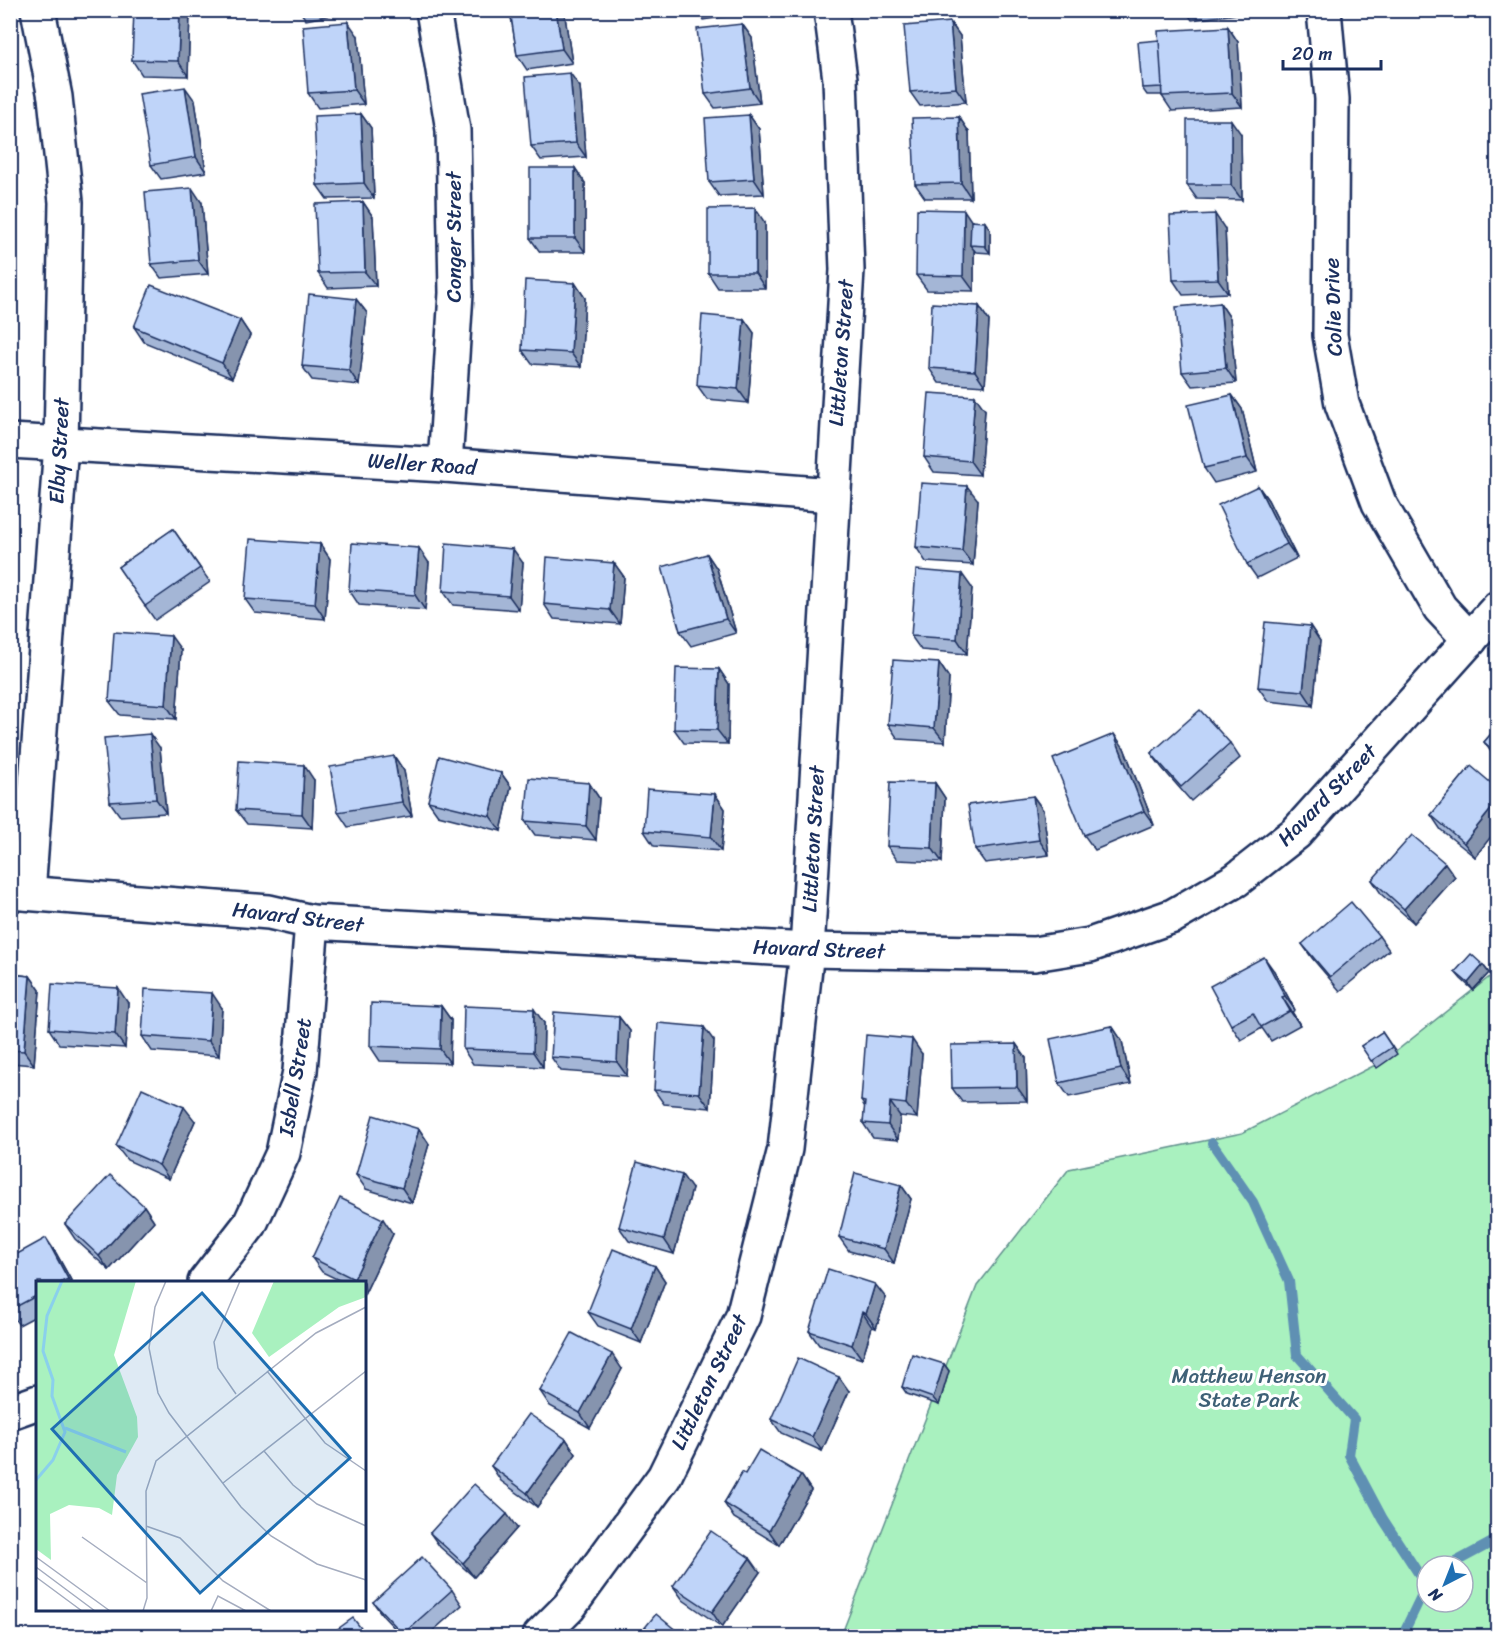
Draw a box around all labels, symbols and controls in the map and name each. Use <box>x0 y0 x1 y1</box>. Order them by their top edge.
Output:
scale bar <box>1283 33 1380 71</box>
text: 20 m <box>1292 38 1332 70</box>
street label: Conger Street <box>435 170 473 302</box>
street label: Colie Drive <box>1312 257 1354 357</box>
street label: Littleton Street <box>817 277 865 428</box>
street label: Elby Street <box>37 395 81 505</box>
street label: Weller Road <box>367 441 479 487</box>
street label: Havard Street <box>1268 733 1388 856</box>
street label: Littleton Street <box>790 763 836 913</box>
street label: Havard Street <box>230 890 367 944</box>
street label: Havard Street <box>752 928 887 970</box>
street label: Isbell Street <box>267 1015 323 1140</box>
inset map <box>36 1281 366 1611</box>
street label: Littleton Street <box>660 1306 759 1456</box>
park label: Matthew Henson State Park <box>1172 1357 1326 1419</box>
north arrow <box>1415 1554 1475 1614</box>
text: N <box>1421 1580 1450 1610</box>

